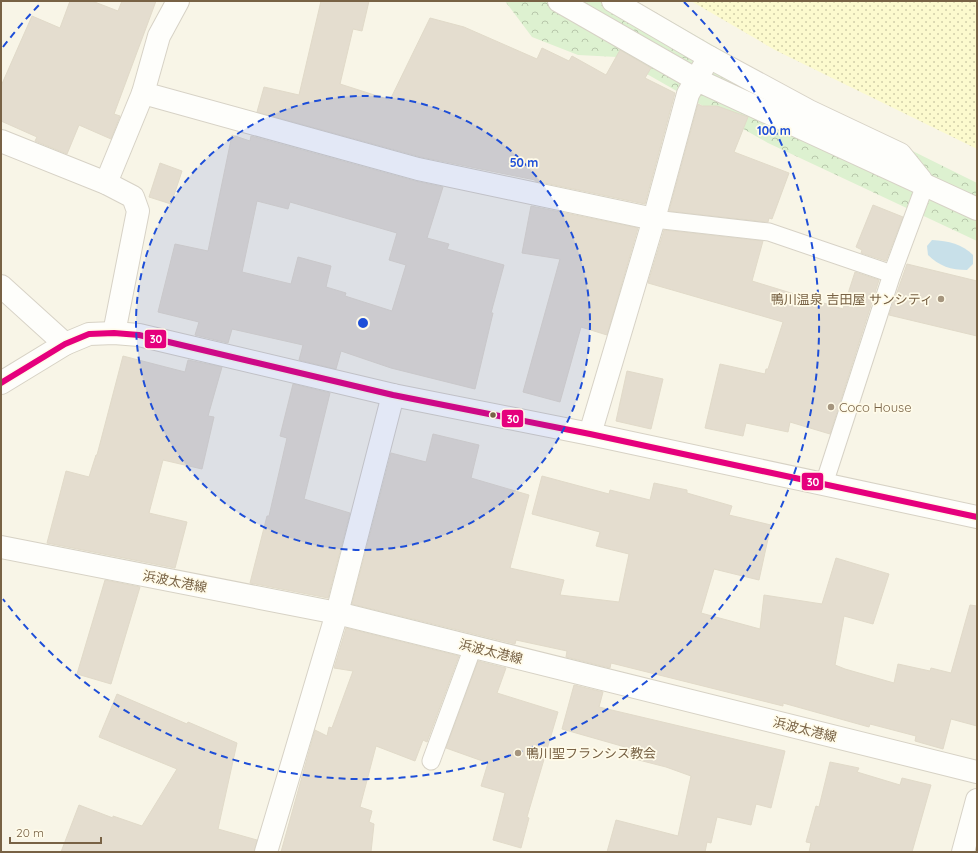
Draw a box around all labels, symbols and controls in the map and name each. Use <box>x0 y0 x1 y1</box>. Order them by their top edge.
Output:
text: 100 m <box>757 123 791 138</box>
text: 50 m <box>510 155 538 170</box>
place label: 鴨川温泉 吉田屋 サンシティ <box>771 291 933 307</box>
marker: 鴨川温泉 吉田屋 サンシティ <box>936 294 946 304</box>
centre of rings <box>356 316 370 330</box>
line badge: 30 <box>144 329 167 349</box>
text: 30 <box>150 332 163 346</box>
place label: Coco House <box>839 399 912 415</box>
marker: Coco House <box>826 402 836 412</box>
line badge: 30 <box>501 409 524 428</box>
unlabelled marker <box>488 410 498 420</box>
text: 30 <box>507 412 520 426</box>
line badge: 30 <box>801 472 824 491</box>
text: 30 <box>807 475 820 489</box>
street label: 浜波太港線 <box>142 567 208 595</box>
street label: 浜波太港線 <box>458 635 524 667</box>
street label: 浜波太港線 <box>772 713 838 745</box>
place label: 鴨川聖フランシス教会 <box>526 745 656 761</box>
marker: 鴨川聖フランシス教会 <box>513 748 523 758</box>
scale bar <box>10 819 101 845</box>
text: 20 m <box>16 825 44 840</box>

